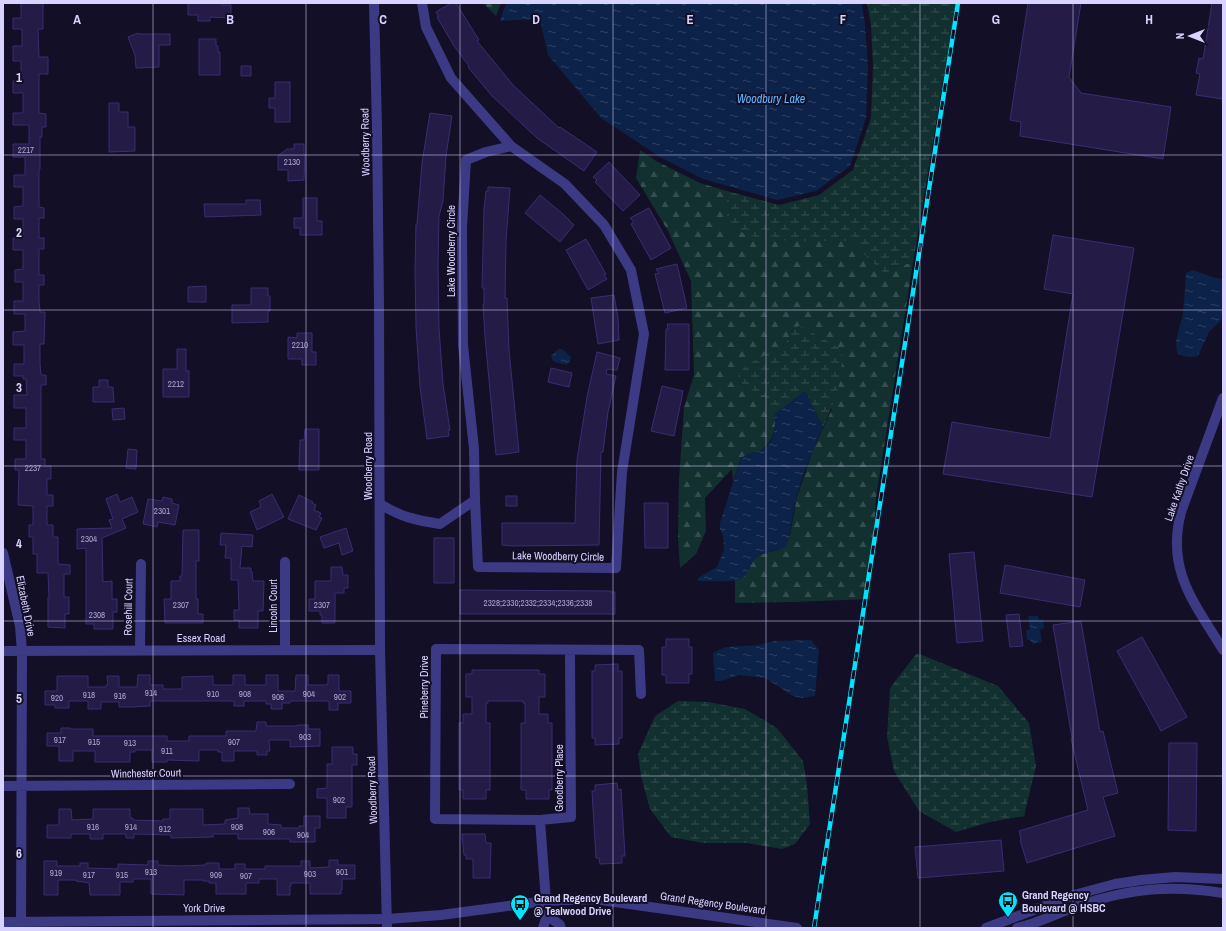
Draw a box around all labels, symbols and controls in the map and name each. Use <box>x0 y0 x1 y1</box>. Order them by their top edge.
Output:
text: A <box>73 11 81 28</box>
text: B <box>226 11 234 28</box>
text: C <box>379 11 387 28</box>
text: D <box>532 11 540 28</box>
text: E <box>686 11 694 28</box>
text: F <box>840 11 847 28</box>
text: G <box>992 11 1000 28</box>
text: H <box>1145 11 1153 28</box>
north arrow <box>1170 16 1210 56</box>
text: N <box>1173 33 1187 39</box>
text: 1 <box>16 69 22 86</box>
water label: Woodbury Lake <box>737 91 806 107</box>
street label: Woodberry Road <box>357 108 373 176</box>
house number: 2217 <box>18 144 34 156</box>
house number: 2130 <box>284 156 300 168</box>
street label: Lake Woodberry Circle <box>444 205 458 297</box>
text: 2 <box>16 224 22 241</box>
house number: 2210 <box>292 339 308 351</box>
house number: 2212 <box>168 378 184 390</box>
text: 3 <box>16 379 22 396</box>
street label: Woodberry Road <box>361 432 375 500</box>
street label: Lake Kathy Drive <box>1161 453 1197 523</box>
house number: 2237 <box>25 462 41 474</box>
house number: 2301 <box>154 505 170 517</box>
house number: 2304 <box>81 533 97 545</box>
text: 4 <box>16 535 22 552</box>
street label: Lake Woodberry Circle <box>512 548 604 564</box>
street label: Elizabeth Drive <box>13 574 39 638</box>
street label: Rosehill Court <box>121 578 136 636</box>
street label: Lincoln Court <box>266 579 280 633</box>
house number: 2328;2330;2332;2334;2336;2338 <box>484 597 592 609</box>
house number: 2307 <box>173 599 189 611</box>
house number: 2307 <box>314 599 330 611</box>
house number: 2308 <box>89 609 105 621</box>
street label: Essex Road <box>177 631 225 645</box>
street label: Pineberry Drive <box>417 655 431 719</box>
house number: 914 <box>145 687 157 699</box>
house number: 910 <box>207 688 219 700</box>
house number: 908 <box>239 688 251 700</box>
house number: 904 <box>303 688 315 700</box>
house number: 918 <box>83 689 95 701</box>
text: 5 <box>16 690 22 707</box>
house number: 916 <box>114 690 126 702</box>
house number: 906 <box>272 691 284 703</box>
house number: 902 <box>334 691 346 703</box>
house number: 920 <box>51 692 63 704</box>
house number: 903 <box>299 731 311 743</box>
house number: 917 <box>54 734 66 746</box>
house number: 915 <box>88 736 100 748</box>
house number: 907 <box>228 736 240 748</box>
house number: 913 <box>124 737 136 749</box>
street label: Goodberry Place <box>552 744 566 812</box>
house number: 911 <box>161 745 173 757</box>
street label: Woodberry Road <box>364 756 380 824</box>
street label: Winchester Court <box>111 765 182 781</box>
house number: 902 <box>333 794 345 806</box>
house number: 916 <box>87 821 99 833</box>
house number: 914 <box>125 821 137 833</box>
house number: 908 <box>231 821 243 833</box>
house number: 912 <box>159 823 171 835</box>
house number: 906 <box>263 826 275 838</box>
house number: 904 <box>297 829 309 841</box>
text: 6 <box>16 845 22 862</box>
house number: 913 <box>145 866 157 878</box>
house number: 901 <box>336 866 348 878</box>
house number: 919 <box>50 867 62 879</box>
house number: 903 <box>304 868 316 880</box>
house number: 917 <box>83 869 95 881</box>
house number: 915 <box>116 869 128 881</box>
house number: 909 <box>210 869 222 881</box>
house number: 907 <box>240 870 252 882</box>
place label: Grand Regency Boulevard @ HSBC <box>1022 888 1106 915</box>
street label: Grand Regency Boulevard <box>659 889 767 917</box>
bus stop icon: Grand Regency Boulevard @ HSBC <box>997 890 1019 918</box>
place label: Grand Regency Boulevard @ Tealwood Drive <box>534 891 647 918</box>
bus stop icon: Grand Regency Boulevard @ Tealwood Drive <box>509 893 531 921</box>
street label: York Drive <box>183 901 225 915</box>

